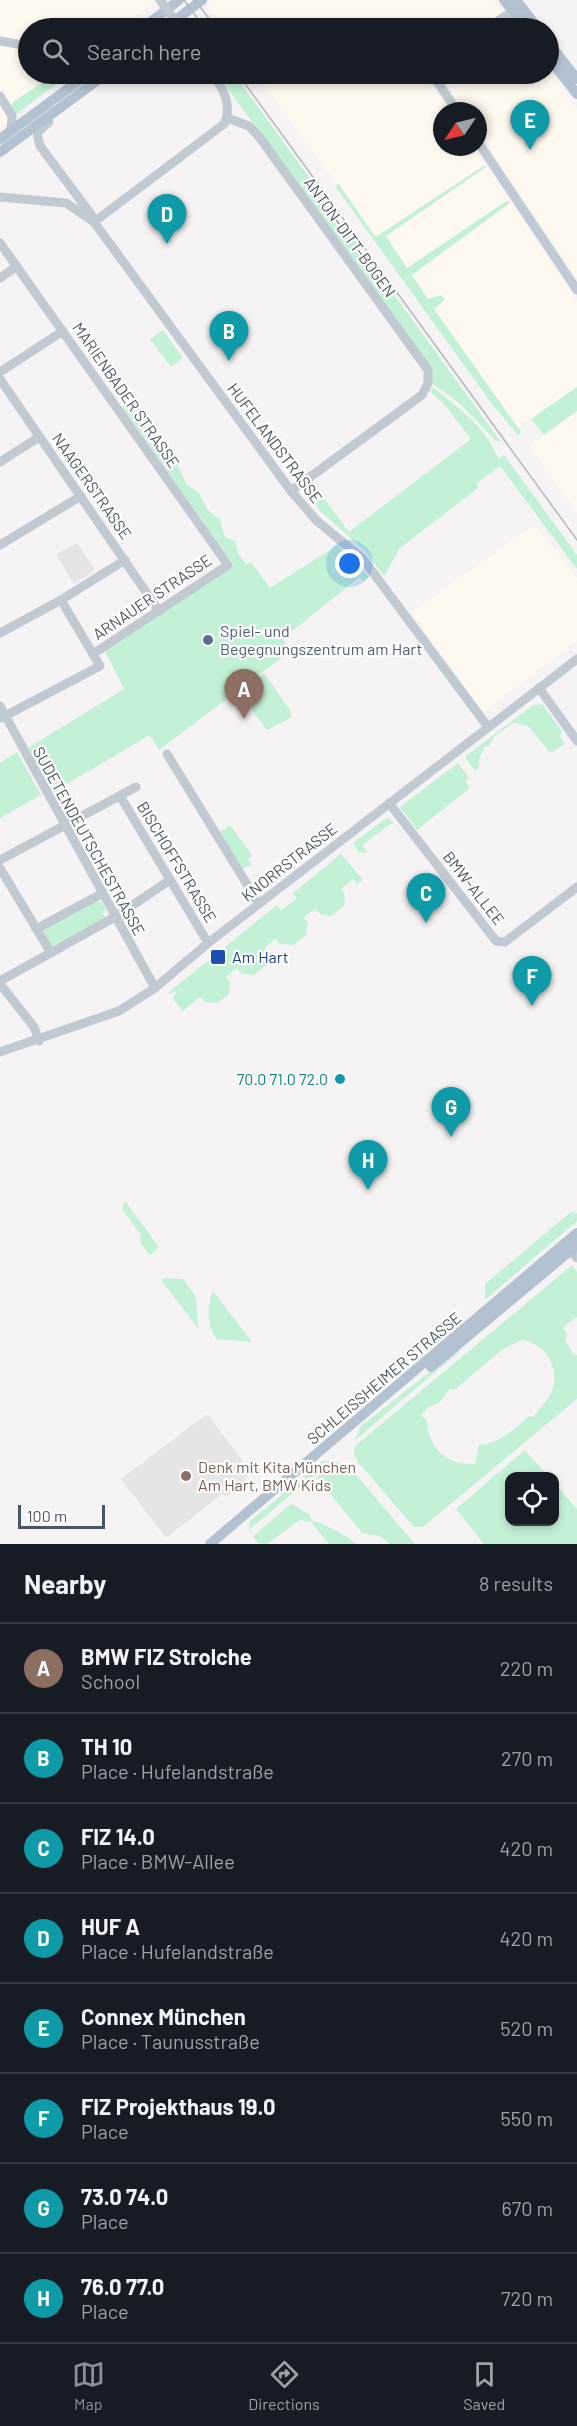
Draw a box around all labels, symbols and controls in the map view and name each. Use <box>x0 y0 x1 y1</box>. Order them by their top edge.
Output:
search box <box>18 18 559 84</box>
icon: search <box>39 35 72 68</box>
text: Search here <box>87 38 201 64</box>
pin: E <box>510 100 550 150</box>
north arrow <box>433 102 487 156</box>
street label: ANTON-DITT-BOGEN <box>301 173 400 300</box>
pin: D <box>148 194 186 244</box>
pin: B <box>210 312 248 361</box>
street label: MARIENBADER STRASSE <box>69 318 184 471</box>
street label: HUFELANDSTRASSE <box>224 379 327 507</box>
street label: NAAGERSTRASSE <box>49 429 136 542</box>
your location <box>335 549 364 578</box>
street label: ARNAUER STRASSE <box>89 550 215 643</box>
place label: Spiel- und Begegnungszentrum am Hart <box>220 621 422 658</box>
marker: Spiel- und Begegnungszentrum am Hart <box>201 633 215 647</box>
pin: A <box>224 670 264 719</box>
street label: SUDETENDEUTSCHESTRASSE <box>30 743 149 938</box>
street label: BISCHOFFSTRASSE <box>134 798 221 926</box>
street label: KNORRSTRASSE <box>237 818 340 905</box>
street label: BMW-ALLEE <box>440 847 509 928</box>
pin: C <box>406 874 446 923</box>
place label: Am Hart <box>232 947 289 966</box>
marker: Am Hart <box>209 948 227 966</box>
pin: F <box>512 956 552 1006</box>
place label: 70.0 71.0 72.0 <box>237 1069 328 1088</box>
marker: 70.0 71.0 72.0 <box>333 1072 347 1086</box>
pin: G <box>432 1088 470 1137</box>
pin: H <box>348 1140 388 1190</box>
street label: SCHLEISSHEIMER STRASSE <box>303 1307 465 1448</box>
place label: Denk mit Kita München Am Hart, BMW Kids <box>198 1457 356 1494</box>
marker: Denk mit Kita München Am Hart, BMW Kids <box>179 1469 193 1483</box>
map controls <box>505 1472 559 1526</box>
button: locate <box>505 1472 559 1526</box>
scale bar <box>18 1502 105 1530</box>
text: 100 m <box>27 1506 67 1525</box>
text: Nearby <box>24 1568 106 1599</box>
text: 8 results <box>479 1571 553 1595</box>
text: BMW FIZ Strolche <box>81 1643 252 1669</box>
text: A <box>37 1656 50 1680</box>
text: 220 m <box>500 1656 553 1680</box>
text: School <box>81 1669 140 1693</box>
text: TH 10 <box>81 1733 132 1759</box>
text: B <box>37 1746 50 1770</box>
text: 270 m <box>501 1746 553 1770</box>
text: Place · Hufelandstraße <box>81 1759 274 1783</box>
text: FIZ 14.0 <box>81 1823 155 1849</box>
text: C <box>37 1836 50 1860</box>
text: 420 m <box>499 1836 553 1860</box>
text: Place · BMW-Allee <box>81 1849 235 1873</box>
text: HUF A <box>81 1913 140 1939</box>
text: D <box>37 1926 50 1950</box>
text: 420 m <box>499 1926 553 1950</box>
text: Place · Hufelandstraße <box>81 1939 274 1963</box>
text: Connex München <box>81 2003 246 2029</box>
text: E <box>38 2016 49 2040</box>
text: 520 m <box>500 2016 553 2040</box>
text: Place · Taunusstraße <box>81 2029 260 2053</box>
text: FIZ Projekthaus 19.0 <box>81 2093 275 2119</box>
text: F <box>38 2106 49 2130</box>
text: 550 m <box>501 2106 553 2130</box>
text: Place <box>81 2119 129 2143</box>
text: 73.0 74.0 <box>81 2183 168 2209</box>
text: G <box>37 2196 50 2220</box>
text: 670 m <box>501 2196 553 2220</box>
text: Place <box>81 2209 129 2233</box>
text: 76.0 77.0 <box>81 2273 164 2299</box>
text: H <box>37 2286 50 2310</box>
text: 720 m <box>501 2286 553 2310</box>
text: Place <box>81 2299 129 2323</box>
tab: Map <box>72 2358 105 2413</box>
tab: Directions <box>248 2358 320 2413</box>
tab: Saved <box>463 2358 505 2413</box>

